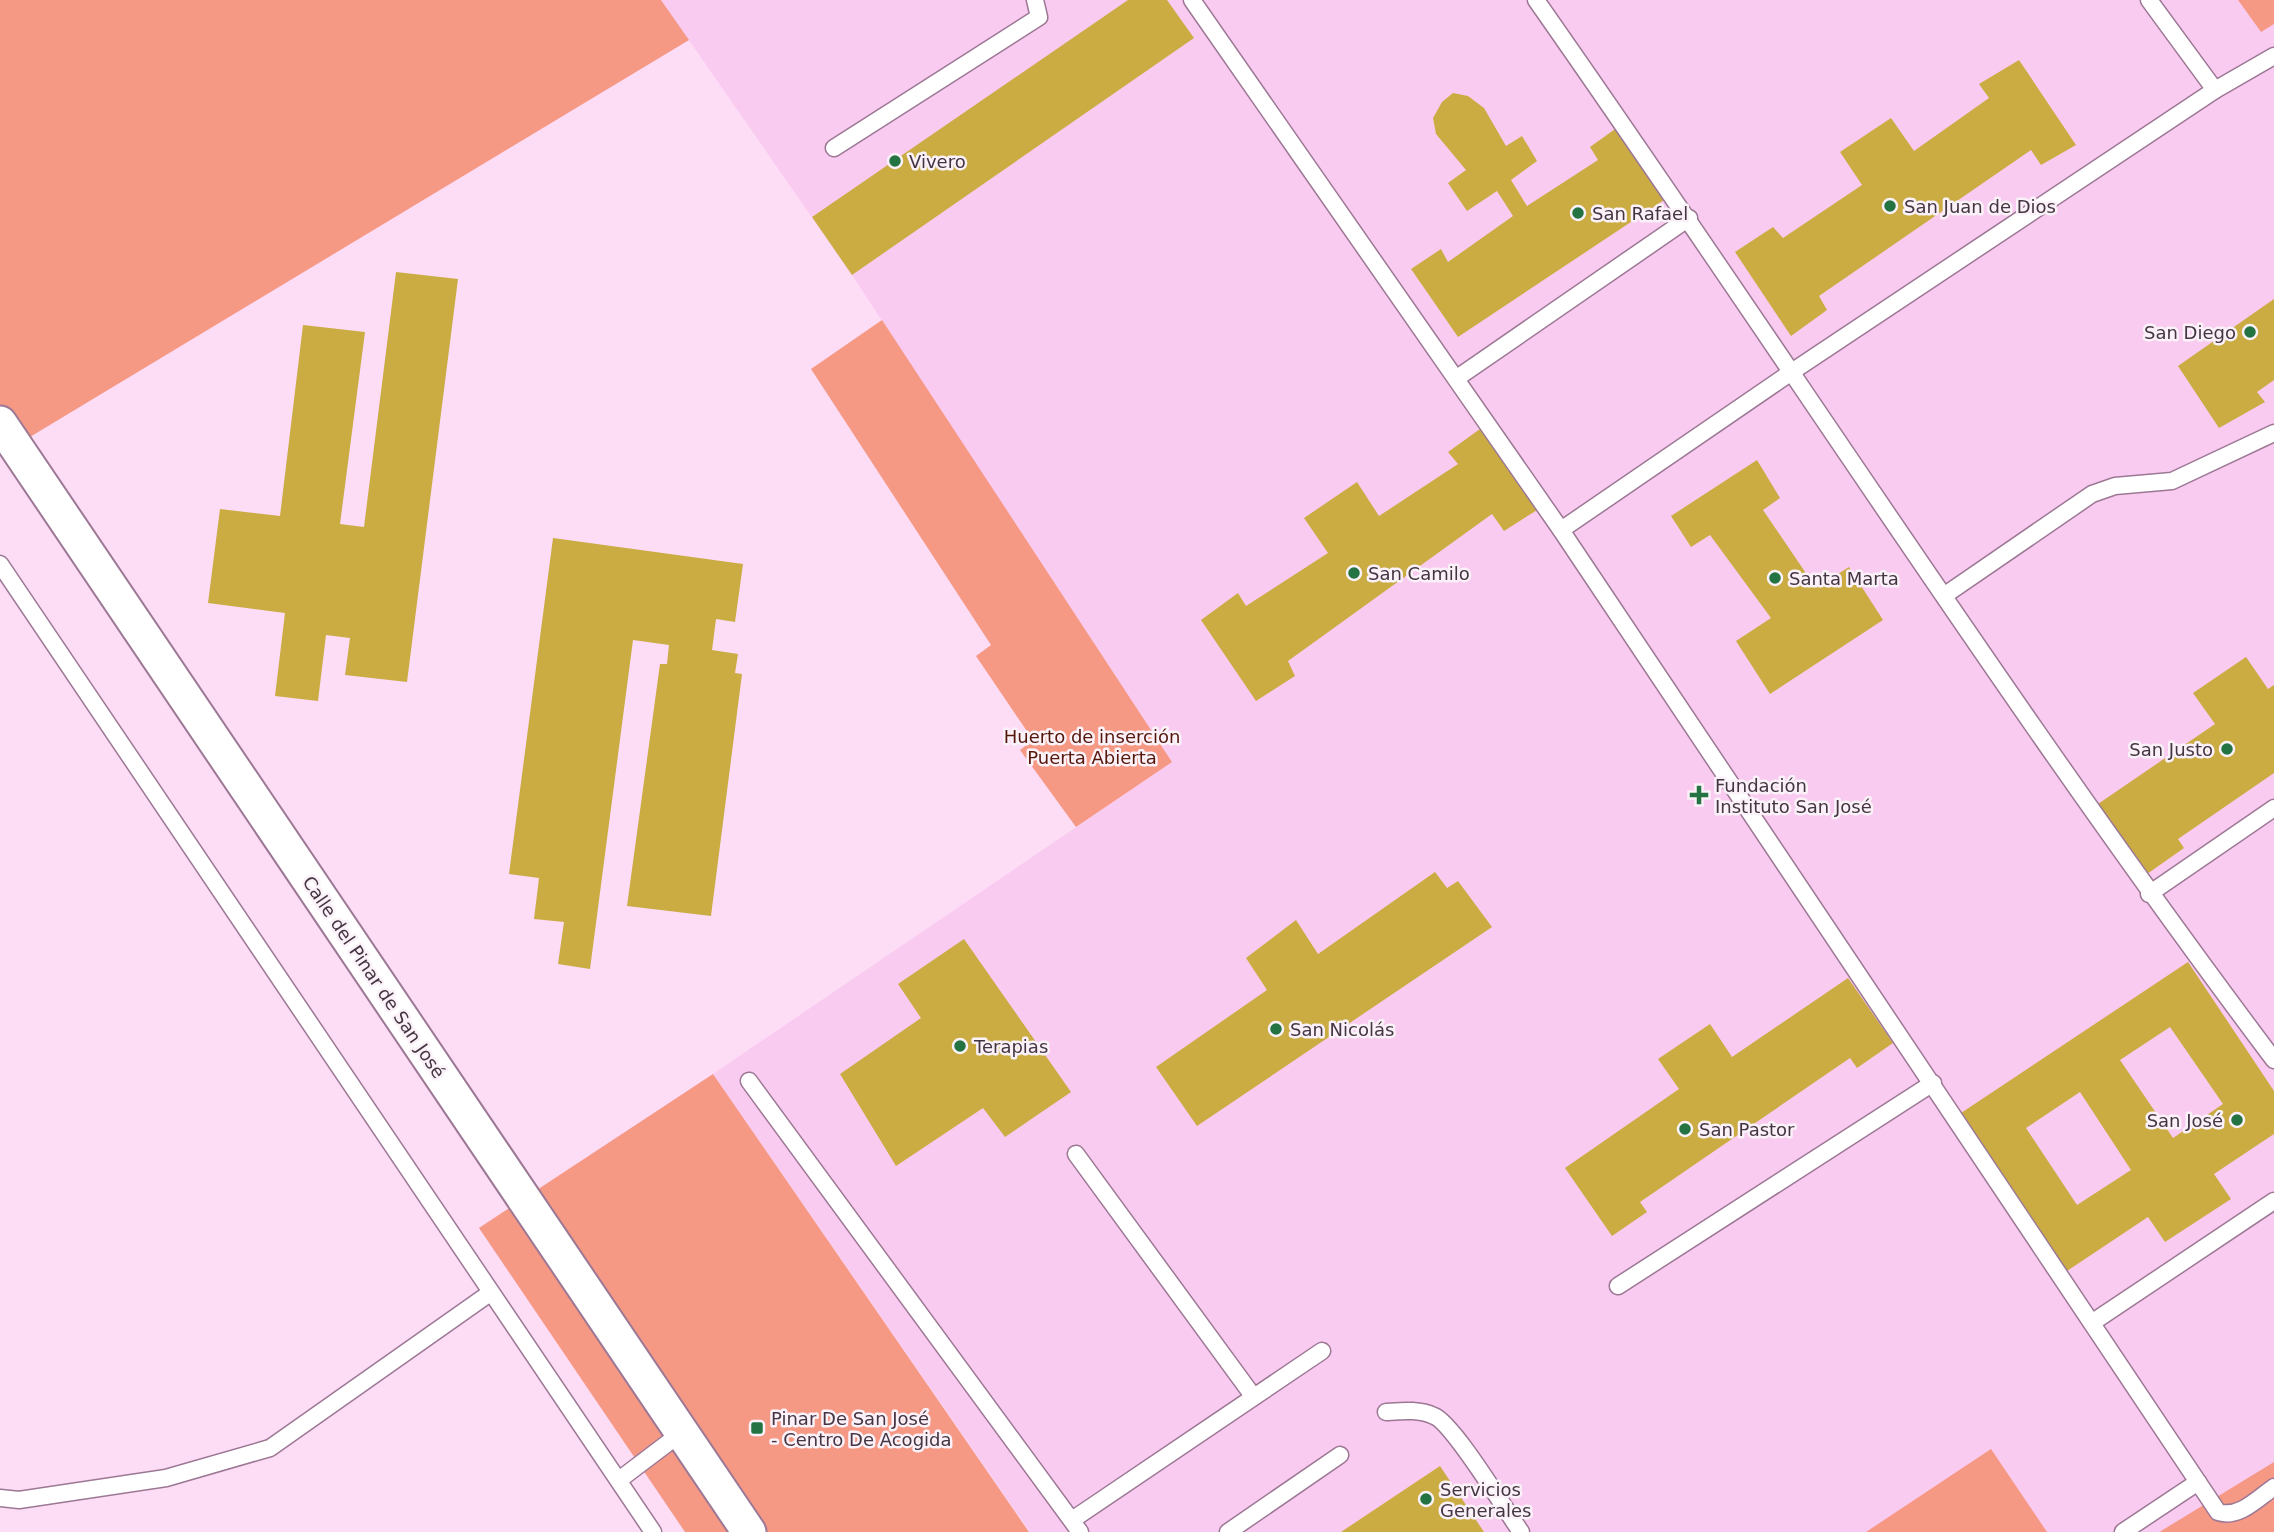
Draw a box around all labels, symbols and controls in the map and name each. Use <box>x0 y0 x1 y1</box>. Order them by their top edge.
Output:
place label: Vivero <box>909 151 966 172</box>
marker: Vivero <box>887 153 903 169</box>
place label: San Juan de Dios <box>1904 196 2056 217</box>
marker: San Juan de Dios <box>1882 198 1898 214</box>
place label: San Rafael <box>1592 203 1688 224</box>
marker: San Rafael <box>1570 205 1586 221</box>
place label: San Diego <box>2144 322 2236 343</box>
marker: San Diego <box>2242 324 2258 340</box>
place label: San Camilo <box>1368 563 1470 584</box>
marker: San Camilo <box>1346 565 1362 581</box>
place label: Santa Marta <box>1789 568 1899 589</box>
marker: Santa Marta <box>1767 570 1783 586</box>
park label: Huerto de inserción Puerta Abierta <box>1004 726 1180 768</box>
place label: San Justo <box>2129 739 2213 760</box>
marker: San Justo <box>2219 741 2235 757</box>
place label: Fundación Instituto San José <box>1715 775 1872 817</box>
marker: Fundación Instituto San José <box>1689 785 1709 805</box>
street label: Calle del Pinar de San José <box>298 872 450 1082</box>
place label: San Nicolás <box>1290 1019 1394 1040</box>
marker: San Nicolás <box>1268 1021 1284 1037</box>
place label: Terapias <box>973 1036 1048 1057</box>
marker: Terapias <box>952 1038 968 1054</box>
place label: San José <box>2147 1110 2223 1131</box>
marker: San José <box>2229 1112 2245 1128</box>
place label: San Pastor <box>1699 1119 1795 1140</box>
marker: San Pastor <box>1677 1121 1693 1137</box>
place label: Pinar De San José - Centro De Acogida <box>771 1408 952 1450</box>
marker: Pinar De San José - Centro De Acogida <box>749 1420 765 1436</box>
place label: Servicios Generales <box>1440 1479 1531 1521</box>
marker: Servicios Generales <box>1418 1491 1434 1507</box>

